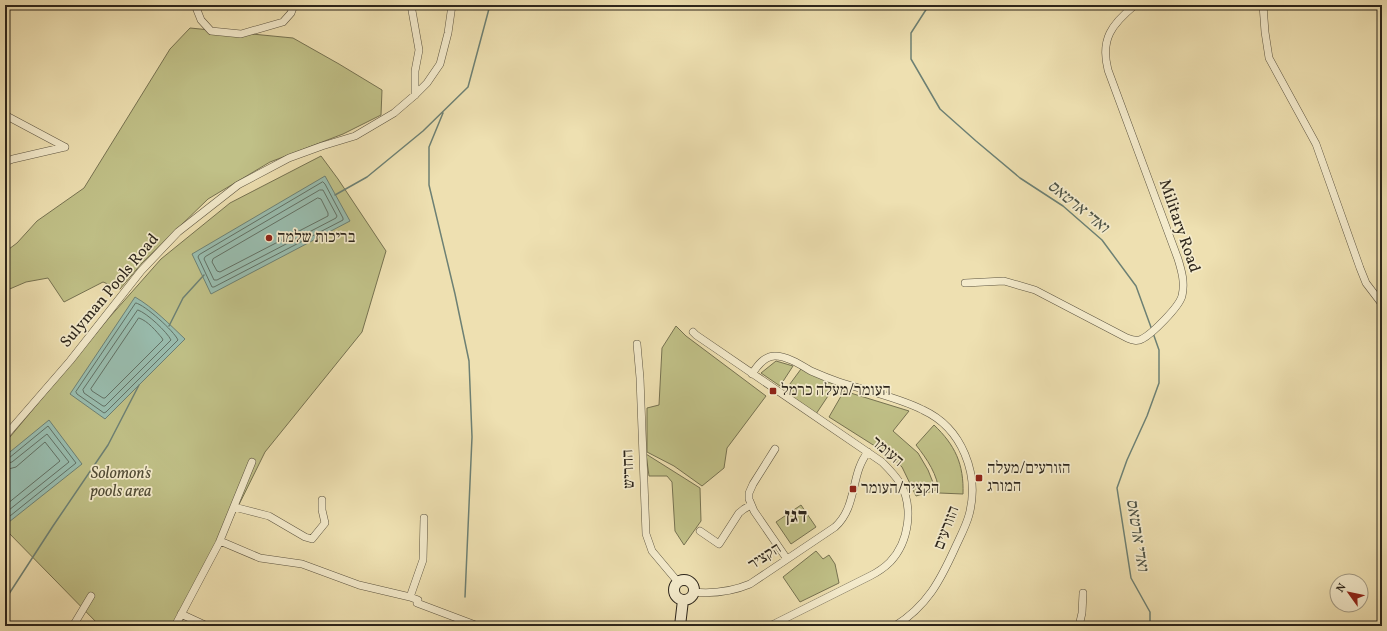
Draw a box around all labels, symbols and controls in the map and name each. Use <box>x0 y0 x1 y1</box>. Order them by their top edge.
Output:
water label: ואדי ארטאס <box>1042 175 1115 240</box>
street label: Military Road <box>1153 177 1205 275</box>
place label: בריכות שלמה <box>277 227 356 249</box>
street label: Sulyman Pools Road <box>56 229 164 353</box>
marker: בריכות שלמה <box>264 233 274 243</box>
place label: העומר/מעלה כרמל <box>781 380 891 402</box>
marker: העומר/מעלה כרמל <box>768 386 778 396</box>
street label: העומר <box>866 432 908 472</box>
street label: החריש <box>617 449 641 489</box>
place label: הזורעים/מעלה המורג <box>987 458 1070 498</box>
park label: Solomon's pools area <box>90 463 152 503</box>
marker: הזורעים/מעלה המורג <box>974 473 984 483</box>
place label: הקציר/העומר <box>861 478 939 500</box>
marker: הקציר/העומר <box>848 484 858 494</box>
water label: ואדי ארטאס <box>1120 497 1154 574</box>
district label: דגן <box>785 503 807 531</box>
street label: הזורעים <box>929 503 965 553</box>
street label: הקציר <box>744 538 786 576</box>
north arrow <box>1329 573 1369 613</box>
text: N <box>1333 581 1350 596</box>

